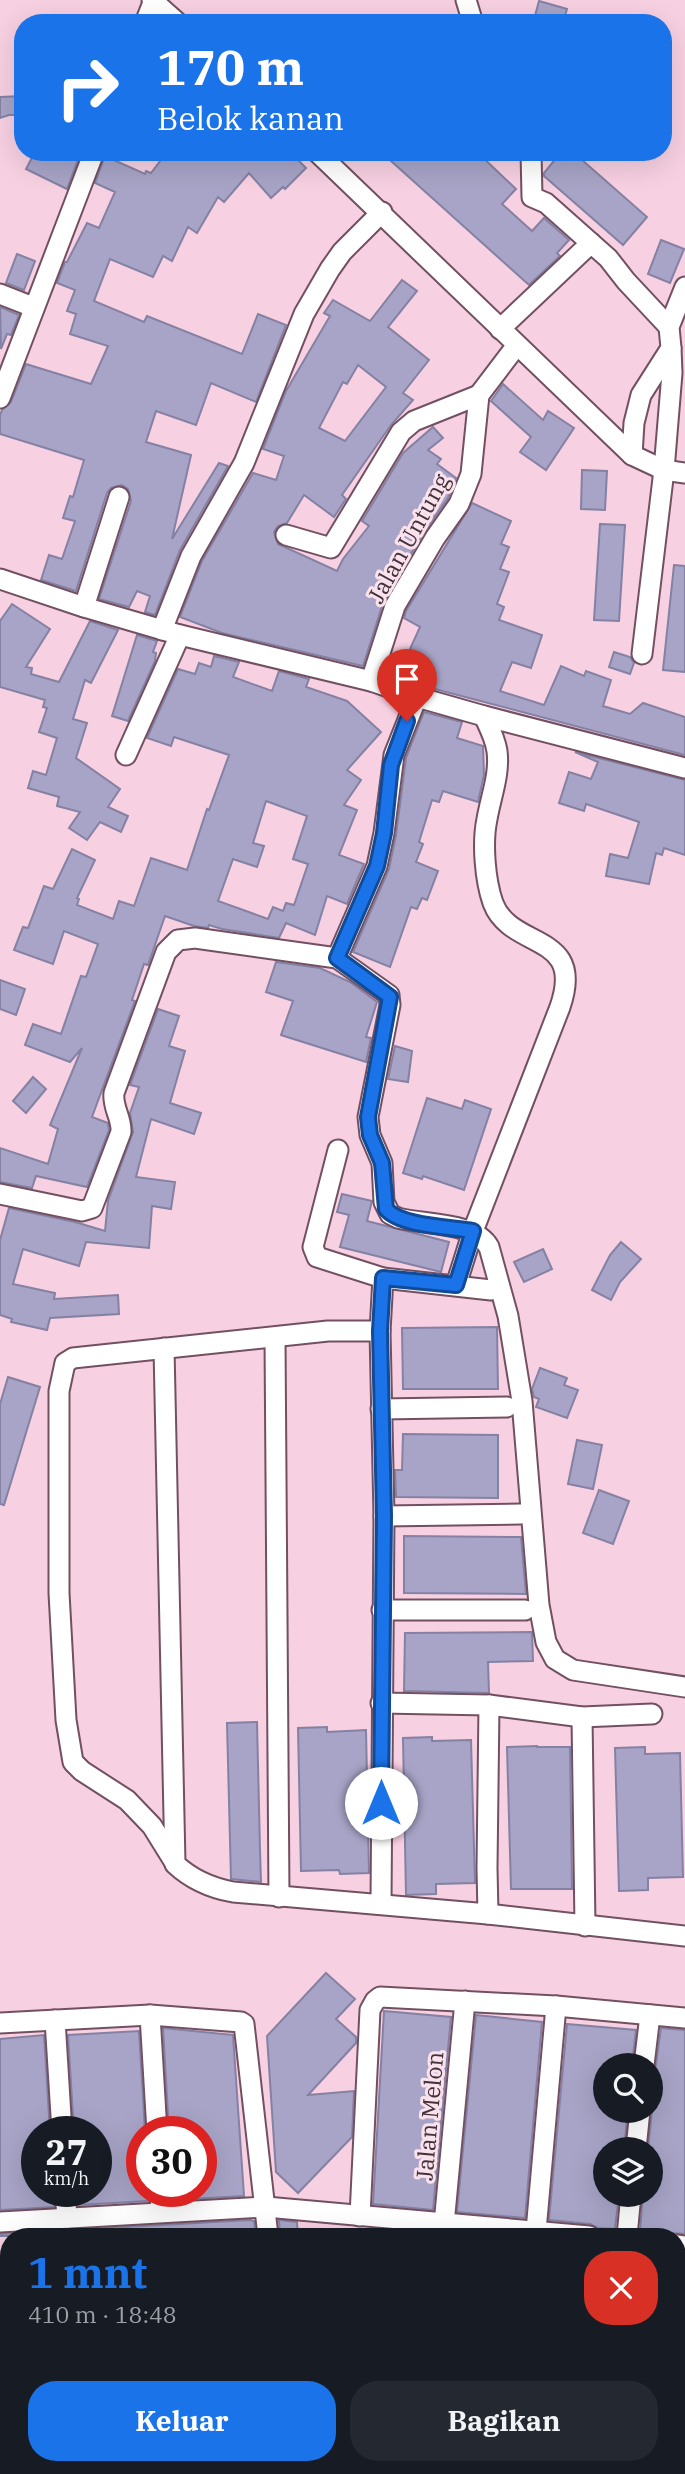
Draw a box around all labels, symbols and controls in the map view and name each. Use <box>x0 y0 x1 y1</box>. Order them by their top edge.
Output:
text: 170 m <box>157 35 304 98</box>
icon: right <box>42 42 133 133</box>
text: Belok kanan <box>157 97 344 139</box>
street label: Jalan Untung <box>360 468 456 608</box>
pin <box>377 649 437 721</box>
icon: arrive <box>388 660 426 698</box>
position arrow <box>344 1766 418 1840</box>
street label: Jalan Melon <box>408 2050 450 2182</box>
map controls <box>593 2053 663 2207</box>
button: search <box>593 2053 663 2123</box>
speed limit sign: 30 <box>126 2116 217 2207</box>
text: 27 <box>45 2129 88 2175</box>
button: layers <box>593 2137 663 2207</box>
text: km/h <box>44 2167 89 2190</box>
text: 1 mnt <box>28 2245 147 2300</box>
button: close <box>584 2251 658 2325</box>
text: 410 m · 18:48 <box>28 2299 177 2329</box>
button: Keluar <box>28 2381 336 2461</box>
button: Bagikan <box>350 2381 658 2461</box>

